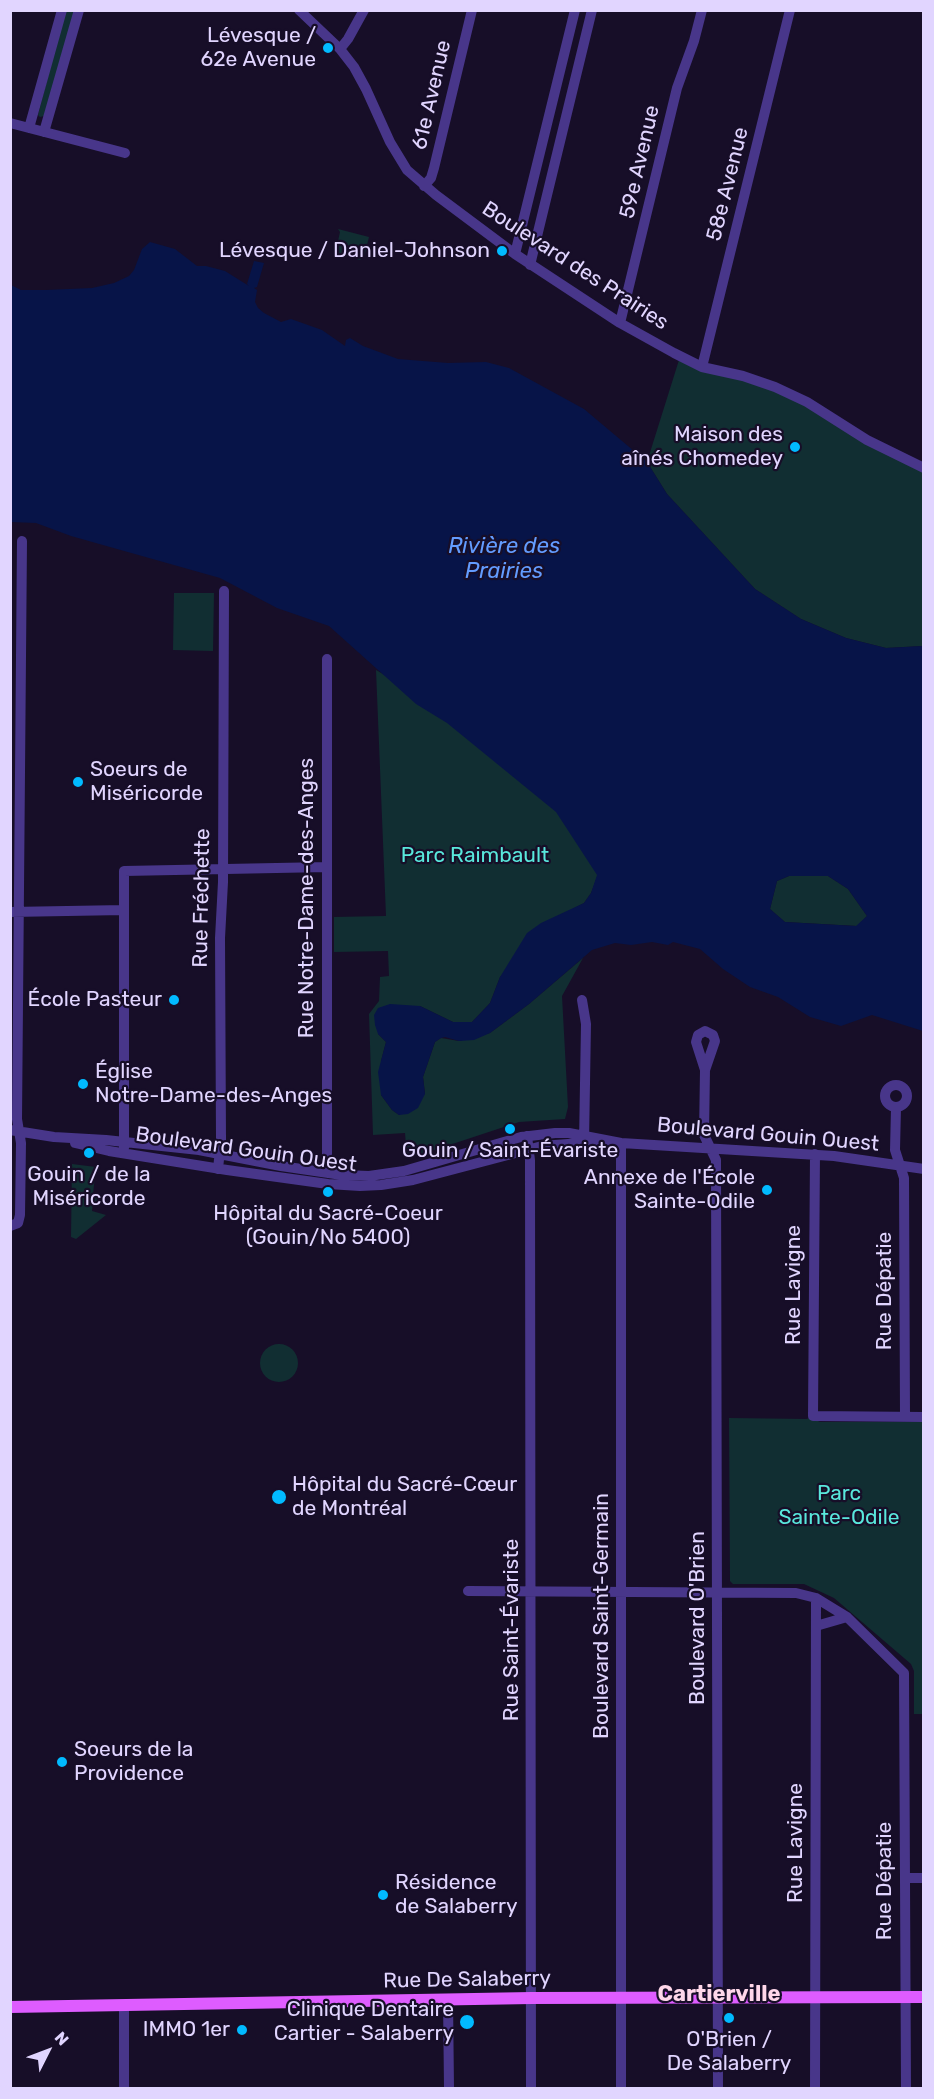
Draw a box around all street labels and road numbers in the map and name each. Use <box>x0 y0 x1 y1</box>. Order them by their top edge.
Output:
street label: 61e Avenue <box>407 38 457 152</box>
street label: 59e Avenue <box>615 103 665 221</box>
street label: 58e Avenue <box>702 125 754 243</box>
street label: Boulevard des Prairies <box>477 196 673 336</box>
street label: Rue Notre-Dame-des-Anges <box>294 758 320 1038</box>
street label: Rue Fréchette <box>188 828 216 968</box>
street label: Boulevard Gouin Ouest <box>656 1113 880 1157</box>
street label: Boulevard Gouin Ouest <box>134 1122 358 1178</box>
street label: Rue Lavigne <box>781 1225 807 1345</box>
street label: Rue Dépatie <box>872 1232 898 1350</box>
street label: Boulevard Saint-Germain <box>589 1493 615 1739</box>
street label: Boulevard O'Brien <box>685 1531 711 1705</box>
street label: Rue Saint-Évariste <box>499 1539 525 1721</box>
street label: Rue Lavigne <box>783 1783 809 1903</box>
street label: Rue Dépatie <box>872 1822 898 1940</box>
street label: Rue De Salaberry <box>383 1966 551 1994</box>

